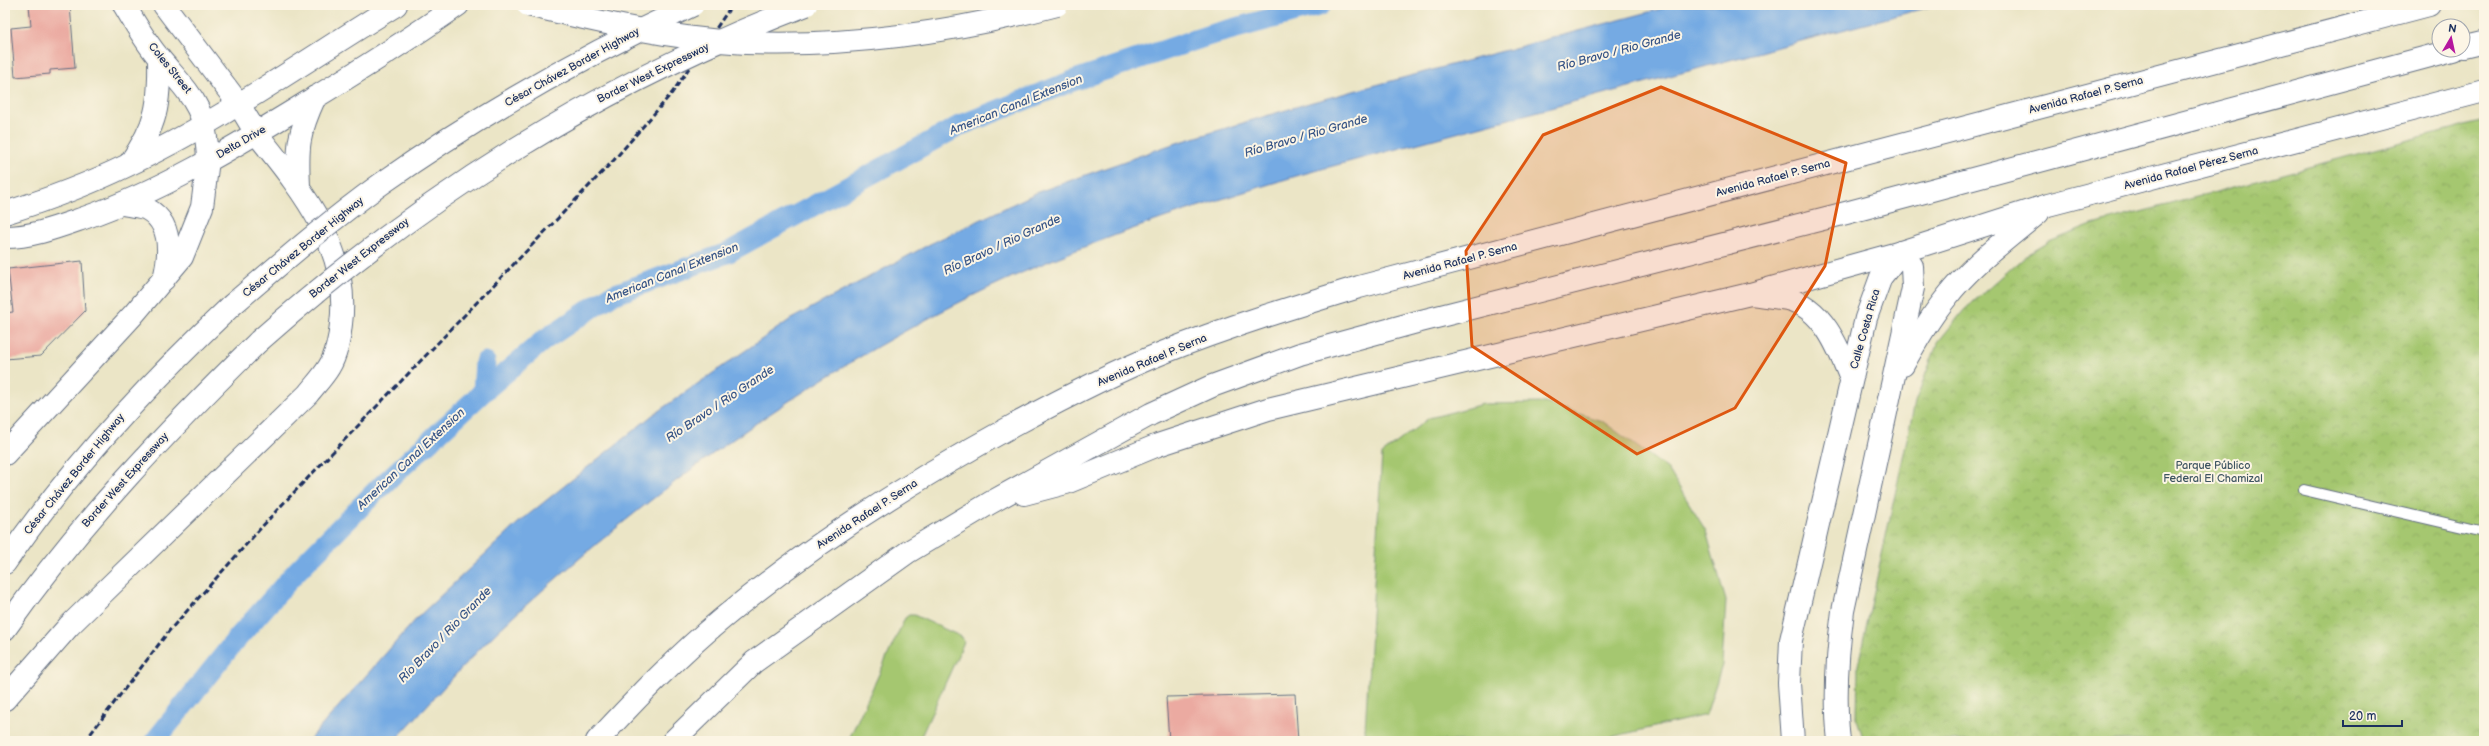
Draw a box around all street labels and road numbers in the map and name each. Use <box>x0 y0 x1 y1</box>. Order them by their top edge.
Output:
street label: César Chávez Border Highway <box>502 24 642 109</box>
street label: Coles Street <box>146 40 195 96</box>
street label: Border West Expressway <box>595 40 711 106</box>
street label: Avenida Rafael P. Serna <box>2027 73 2145 117</box>
street label: Delta Drive <box>214 122 268 161</box>
street label: Avenida Rafael Pérez Serna <box>2122 144 2260 192</box>
street label: Avenida Rafael P. Serna <box>1714 156 1832 200</box>
street label: César Chávez Border Highway <box>240 194 366 300</box>
street label: Border West Expressway <box>307 215 411 301</box>
street label: Avenida Rafael P. Serna <box>1401 239 1519 283</box>
street label: Calle Costa Rica <box>1847 288 1883 370</box>
street label: Avenida Rafael P. Serna <box>1095 331 1209 389</box>
street label: César Chávez Border Highway <box>21 411 127 537</box>
street label: Border West Expressway <box>79 430 171 530</box>
street label: Avenida Rafael P. Serna <box>814 476 920 552</box>

